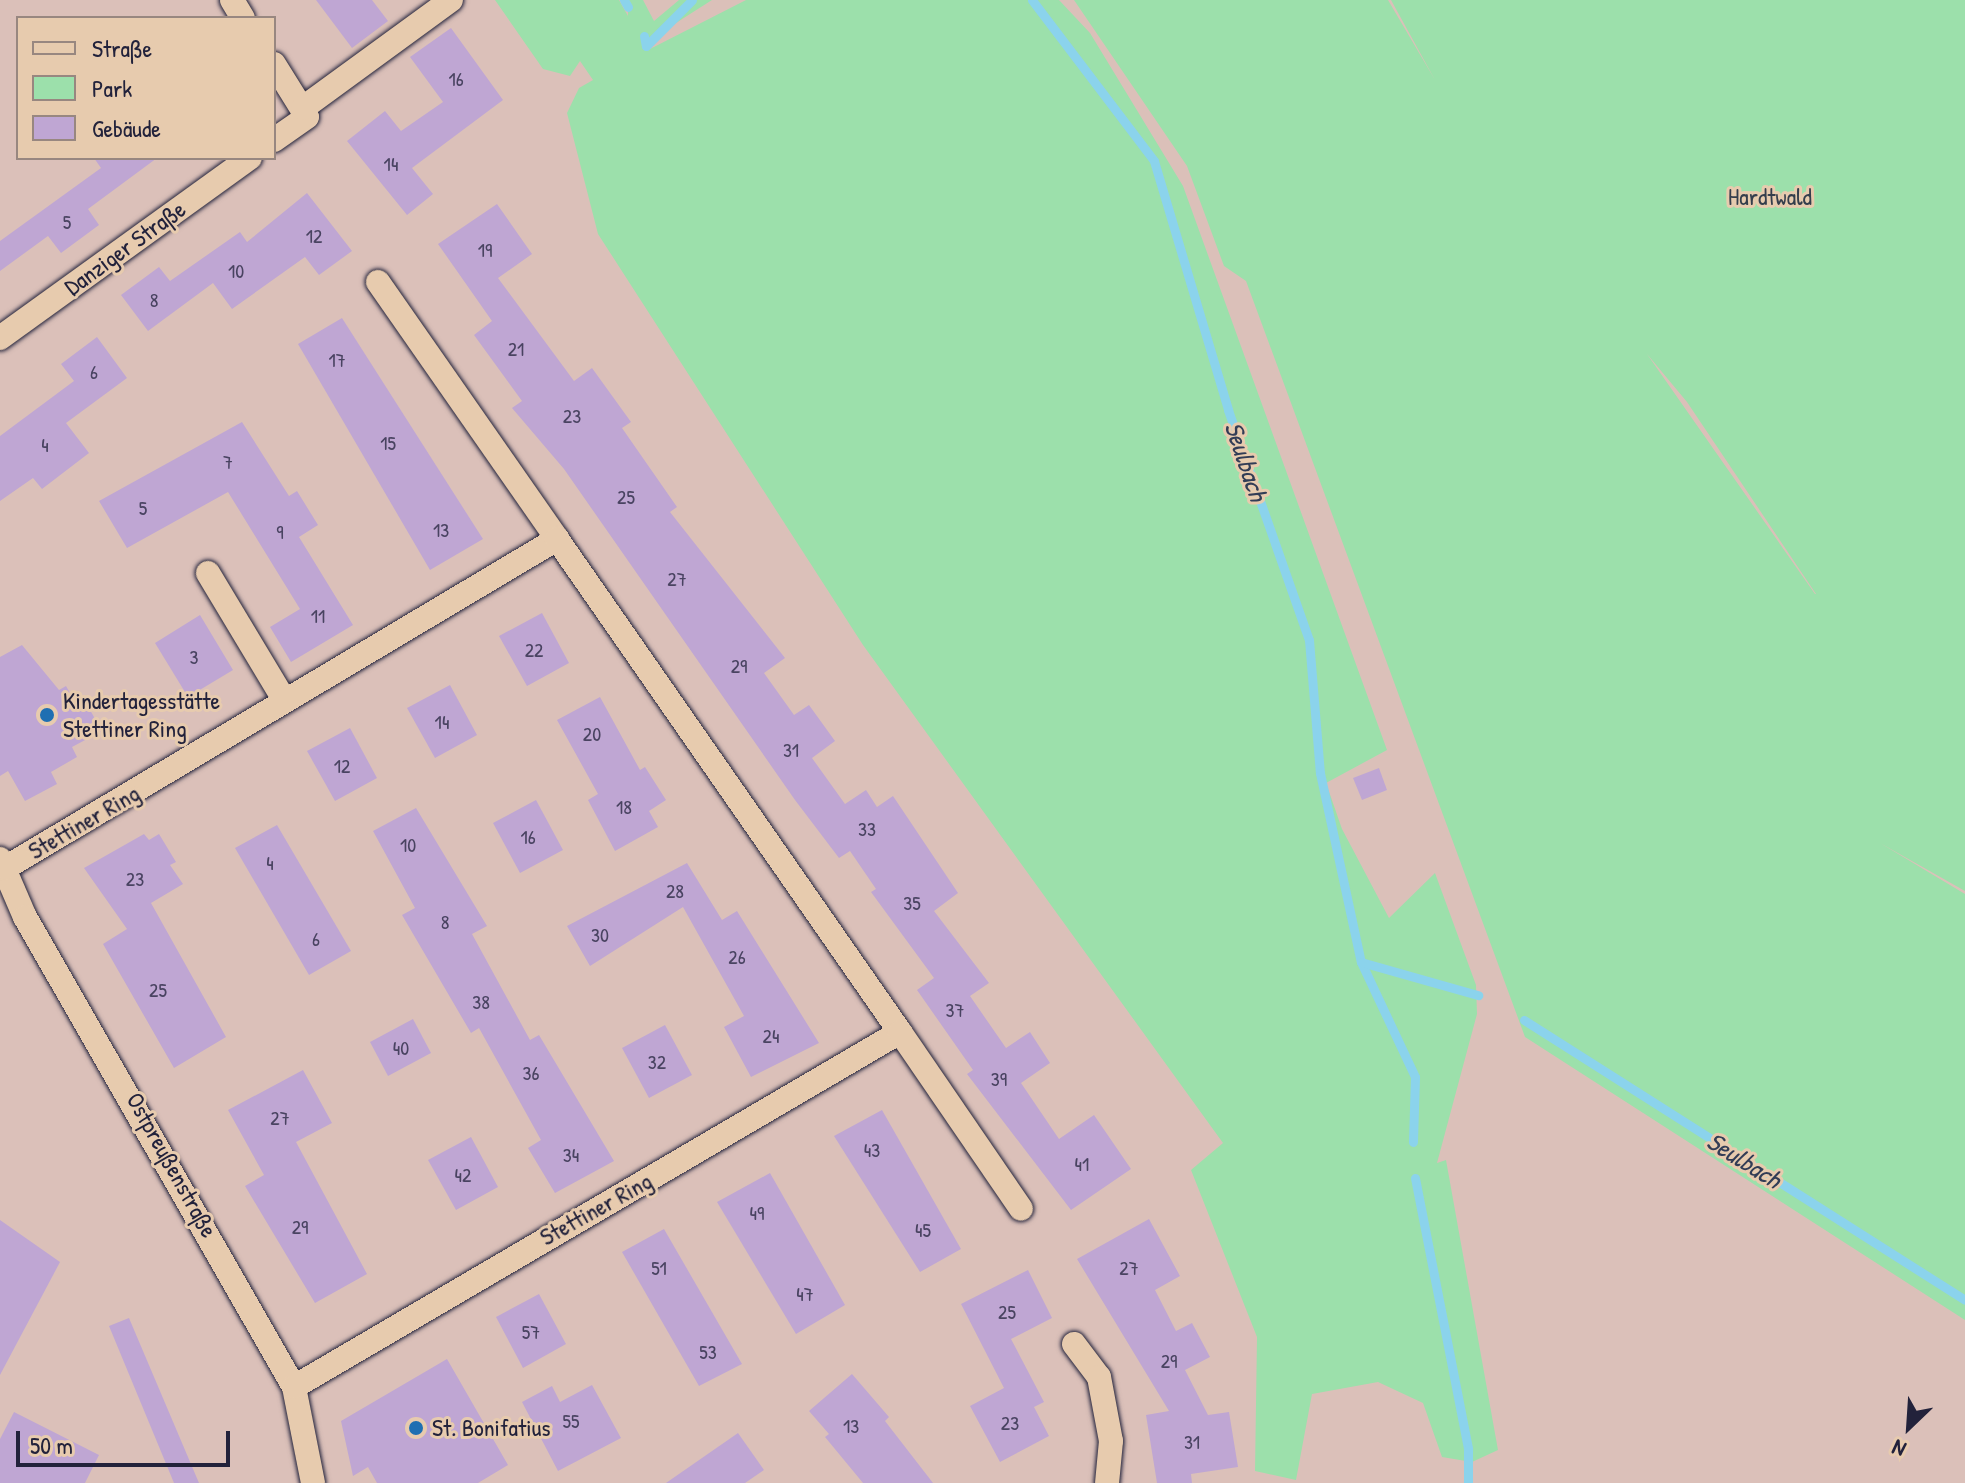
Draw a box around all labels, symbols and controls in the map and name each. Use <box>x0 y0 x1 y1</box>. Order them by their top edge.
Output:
legend <box>16 16 276 160</box>
text: Straße <box>92 32 152 64</box>
house number: 16 <box>448 66 464 90</box>
text: Park <box>92 72 132 104</box>
text: Gebäude <box>92 112 161 144</box>
house number: 14 <box>384 151 398 175</box>
park label: Hardtwald <box>1728 183 1812 211</box>
street label: Danziger Straße <box>59 194 191 302</box>
house number: 5 <box>63 209 71 233</box>
house number: 12 <box>306 223 322 247</box>
house number: 19 <box>478 237 492 261</box>
house number: 10 <box>228 258 244 282</box>
house number: 8 <box>150 287 158 311</box>
house number: 21 <box>508 336 524 360</box>
house number: 17 <box>328 347 346 371</box>
house number: 6 <box>90 359 98 383</box>
house number: 23 <box>563 403 581 427</box>
water label: Seulbach <box>1218 417 1274 505</box>
house number: 15 <box>380 430 396 454</box>
house number: 4 <box>41 432 49 456</box>
house number: 7 <box>223 449 233 473</box>
house number: 25 <box>617 484 635 508</box>
house number: 5 <box>139 495 147 519</box>
house number: 13 <box>433 517 449 541</box>
house number: 9 <box>276 519 284 543</box>
house number: 27 <box>667 566 687 590</box>
house number: 11 <box>311 603 325 627</box>
house number: 22 <box>525 637 543 661</box>
house number: 3 <box>190 644 198 668</box>
house number: 29 <box>731 653 747 677</box>
place label: Kindertagesstätte Stettiner Ring <box>63 687 220 743</box>
marker: Kindertagesstätte Stettiner Ring <box>38 706 56 724</box>
house number: 14 <box>435 709 449 733</box>
house number: 20 <box>583 721 601 745</box>
house number: 31 <box>783 737 799 761</box>
house number: 12 <box>334 753 350 777</box>
street label: Stettiner Ring <box>23 779 145 865</box>
house number: 18 <box>616 794 632 818</box>
house number: 33 <box>858 816 876 840</box>
house number: 16 <box>520 824 536 848</box>
house number: 10 <box>400 832 416 856</box>
house number: 4 <box>266 850 274 874</box>
house number: 23 <box>126 866 144 890</box>
house number: 28 <box>666 878 684 902</box>
house number: 35 <box>903 890 921 914</box>
house number: 8 <box>441 909 449 933</box>
house number: 30 <box>591 922 609 946</box>
house number: 6 <box>312 926 320 950</box>
house number: 26 <box>728 944 746 968</box>
house number: 25 <box>149 977 167 1001</box>
house number: 38 <box>472 989 490 1013</box>
house number: 37 <box>946 997 964 1021</box>
house number: 24 <box>763 1023 779 1047</box>
house number: 40 <box>393 1035 409 1059</box>
house number: 32 <box>648 1049 666 1073</box>
house number: 36 <box>523 1060 539 1084</box>
house number: 39 <box>991 1066 1007 1090</box>
street label: Ostpreußenstraße <box>120 1088 224 1242</box>
house number: 27 <box>270 1105 290 1129</box>
water label: Seulbach <box>1701 1125 1787 1195</box>
house number: 43 <box>864 1137 880 1161</box>
house number: 34 <box>563 1142 579 1166</box>
house number: 41 <box>1075 1151 1089 1175</box>
house number: 42 <box>455 1162 471 1186</box>
street label: Stettiner Ring <box>535 1166 657 1252</box>
house number: 49 <box>750 1200 764 1224</box>
house number: 29 <box>292 1214 308 1238</box>
house number: 45 <box>915 1217 931 1241</box>
house number: 51 <box>651 1255 667 1279</box>
house number: 27 <box>1119 1255 1139 1279</box>
house number: 47 <box>796 1281 814 1305</box>
house number: 25 <box>998 1299 1016 1323</box>
house number: 57 <box>522 1319 540 1343</box>
house number: 53 <box>699 1339 717 1363</box>
house number: 29 <box>1161 1348 1177 1372</box>
north arrow <box>1869 1387 1949 1467</box>
house number: 55 <box>563 1408 579 1432</box>
house number: 23 <box>1001 1410 1019 1434</box>
house number: 13 <box>843 1413 859 1437</box>
place label: St. Bonifatius <box>432 1414 550 1442</box>
scale bar <box>20 1415 234 1465</box>
marker: St. Bonifatius <box>407 1419 425 1437</box>
text: 50 m <box>30 1429 73 1461</box>
house number: 31 <box>1184 1429 1200 1453</box>
text: N <box>1887 1433 1911 1465</box>

